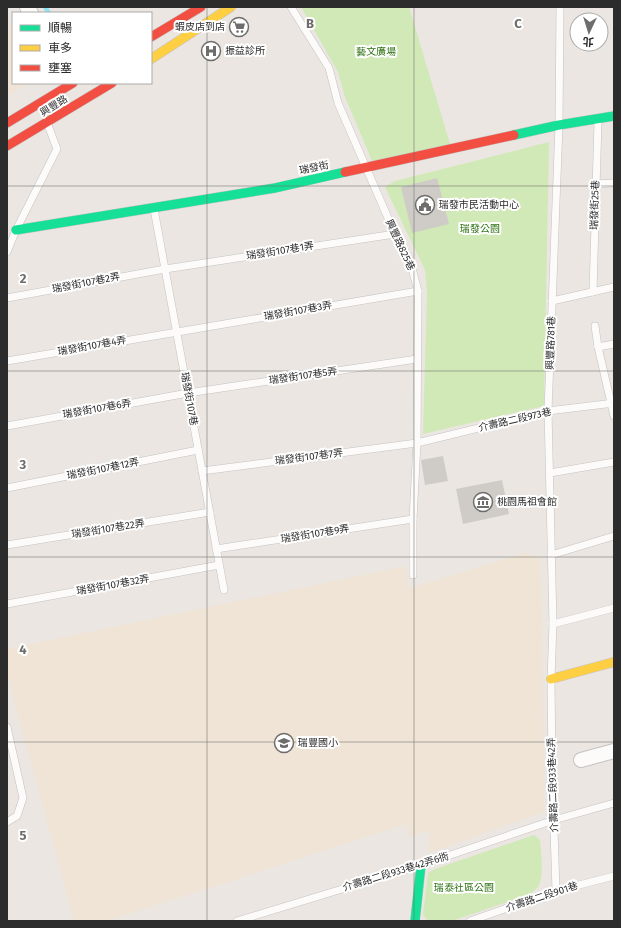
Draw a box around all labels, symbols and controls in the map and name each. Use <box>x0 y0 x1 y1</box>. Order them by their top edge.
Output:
legend <box>12 12 152 84</box>
north arrow <box>569 12 609 52</box>
supermarket icon: 蝦皮店到店 <box>228 16 250 38</box>
text: B <box>306 16 314 31</box>
text: C <box>514 16 522 31</box>
text: 順暢 <box>48 21 72 35</box>
place label: 蝦皮店到店 <box>175 21 225 33</box>
text: 北 <box>582 35 594 48</box>
hospital icon: 振益診所 <box>200 40 222 62</box>
text: 車多 <box>48 41 72 55</box>
place label: 振益診所 <box>225 45 265 57</box>
park label: 藝文廣場 <box>356 46 396 58</box>
text: 壅塞 <box>48 61 72 75</box>
street label: 興豐路 <box>38 93 70 119</box>
street label: 瑞發街 <box>298 159 330 177</box>
street label: 瑞發街25巷 <box>588 180 602 230</box>
public building icon: 瑞發市民活動中心 <box>414 194 436 216</box>
place label: 瑞發市民活動中心 <box>439 199 519 211</box>
street label: 興豐路825巷 <box>383 217 417 273</box>
park label: 瑞發公園 <box>460 223 500 235</box>
street label: 瑞發街107巷1弄 <box>245 240 315 262</box>
text: 2 <box>20 271 27 286</box>
street label: 瑞發街107巷2弄 <box>51 271 121 295</box>
street label: 瑞發街107巷3弄 <box>263 299 333 323</box>
street label: 興豐路781巷 <box>544 316 558 370</box>
street label: 瑞發街107巷4弄 <box>57 334 127 358</box>
street label: 瑞發街107巷5弄 <box>268 365 338 387</box>
street label: 瑞發街107巷 <box>178 371 200 427</box>
street label: 瑞發街107巷6弄 <box>62 397 132 421</box>
street label: 介壽路二段973巷 <box>477 406 553 434</box>
street label: 瑞發街107巷7弄 <box>274 447 344 467</box>
street label: 瑞發街107巷12弄 <box>66 456 140 482</box>
text: 3 <box>19 457 27 472</box>
museum icon: 桃園馬祖會館 <box>472 491 494 513</box>
place label: 桃園馬祖會館 <box>497 496 557 508</box>
street label: 瑞發街107巷22弄 <box>70 517 146 541</box>
street label: 瑞發街107巷9弄 <box>280 523 350 545</box>
street label: 瑞發街107巷32弄 <box>76 573 150 597</box>
text: 4 <box>19 642 27 657</box>
school or university icon: 瑞豐國小 <box>273 732 295 754</box>
place label: 瑞豐國小 <box>298 737 338 749</box>
street label: 介壽路二段933巷42弄 <box>545 737 561 833</box>
text: 5 <box>20 828 27 843</box>
street label: 介壽路二段933巷42弄6衖 <box>341 850 451 894</box>
street label: 介壽路二段901巷 <box>505 880 579 914</box>
park label: 瑞泰社區公園 <box>434 882 494 894</box>

